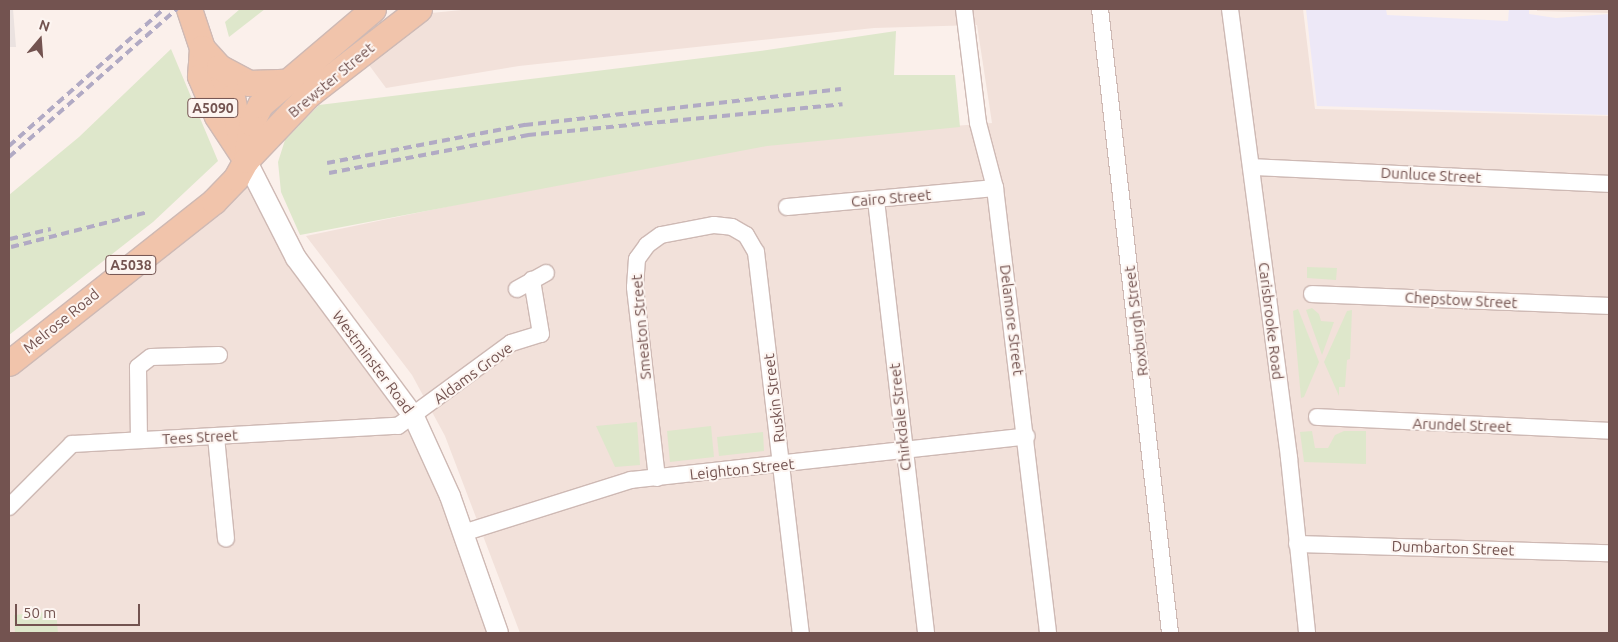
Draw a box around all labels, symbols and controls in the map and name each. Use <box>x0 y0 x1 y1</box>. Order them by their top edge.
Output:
north arrow <box>15 15 65 65</box>
text: N <box>37 17 52 35</box>
street label: Brewster Street <box>284 39 378 121</box>
road number: A5090 <box>187 96 239 120</box>
street label: Dunluce Street <box>1380 163 1482 187</box>
street label: Cairo Street <box>850 186 932 210</box>
road number: A5038 <box>105 254 157 276</box>
street label: Carisbrooke Road <box>1255 261 1287 381</box>
street label: Delamore Street <box>996 264 1028 376</box>
street label: Roxburgh Street <box>1120 265 1152 377</box>
street label: Smeaton Street <box>627 274 655 380</box>
street label: Melrose Road <box>19 285 103 357</box>
street label: Chepstow Street <box>1404 288 1518 312</box>
street label: Westminster Road <box>329 307 417 417</box>
street label: Aldams Grove <box>430 338 516 408</box>
street label: Ruskin Street <box>760 352 788 444</box>
street label: Chirkdale Street <box>885 362 915 472</box>
street label: Arundel Street <box>1412 414 1512 436</box>
street label: Tees Street <box>162 426 238 448</box>
street label: Leighton Street <box>689 455 795 483</box>
street label: Dumbarton Street <box>1391 537 1515 559</box>
scale bar <box>18 594 142 626</box>
text: 50 m <box>23 604 56 621</box>

